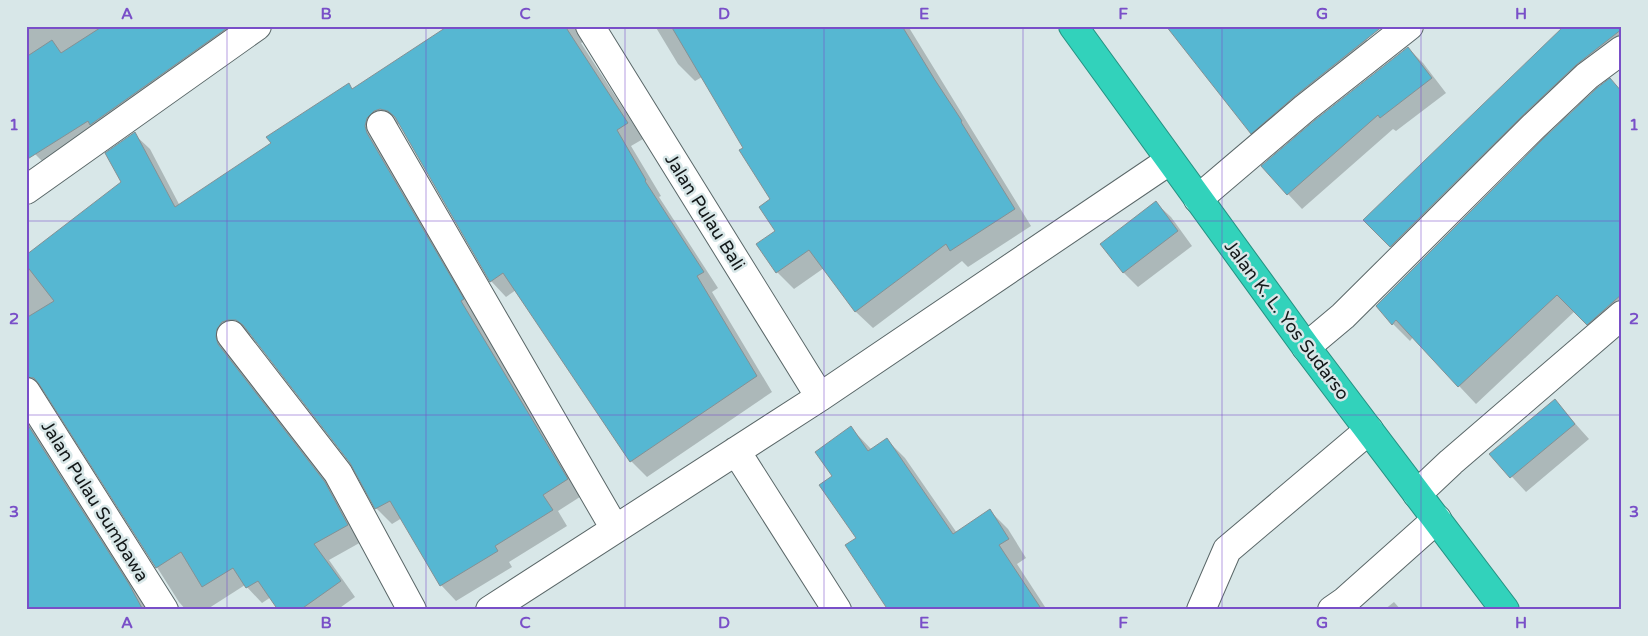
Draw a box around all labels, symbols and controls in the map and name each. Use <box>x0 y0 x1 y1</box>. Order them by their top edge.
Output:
text: A <box>121 4 133 24</box>
text: B <box>320 4 332 24</box>
text: C <box>519 4 531 24</box>
text: D <box>718 4 730 24</box>
text: E <box>919 4 929 24</box>
text: F <box>1118 4 1128 24</box>
text: G <box>1316 4 1328 24</box>
text: H <box>1515 4 1527 24</box>
text: 1 <box>9 115 19 135</box>
text: 1 <box>1629 115 1639 135</box>
street label: Jalan Pulau Bali <box>660 150 750 274</box>
street label: Jalan K. L. Yos Sudarso <box>1220 236 1354 404</box>
text: 2 <box>9 309 19 329</box>
text: 2 <box>1629 309 1639 329</box>
street label: Jalan Pulau Sumbawa <box>36 416 154 586</box>
text: 3 <box>9 502 19 522</box>
text: 3 <box>1629 502 1639 522</box>
text: A <box>121 613 133 633</box>
text: B <box>320 613 332 633</box>
text: C <box>519 613 531 633</box>
text: D <box>718 613 730 633</box>
text: E <box>919 613 929 633</box>
text: F <box>1118 613 1128 633</box>
text: G <box>1316 613 1328 633</box>
text: H <box>1515 613 1527 633</box>

